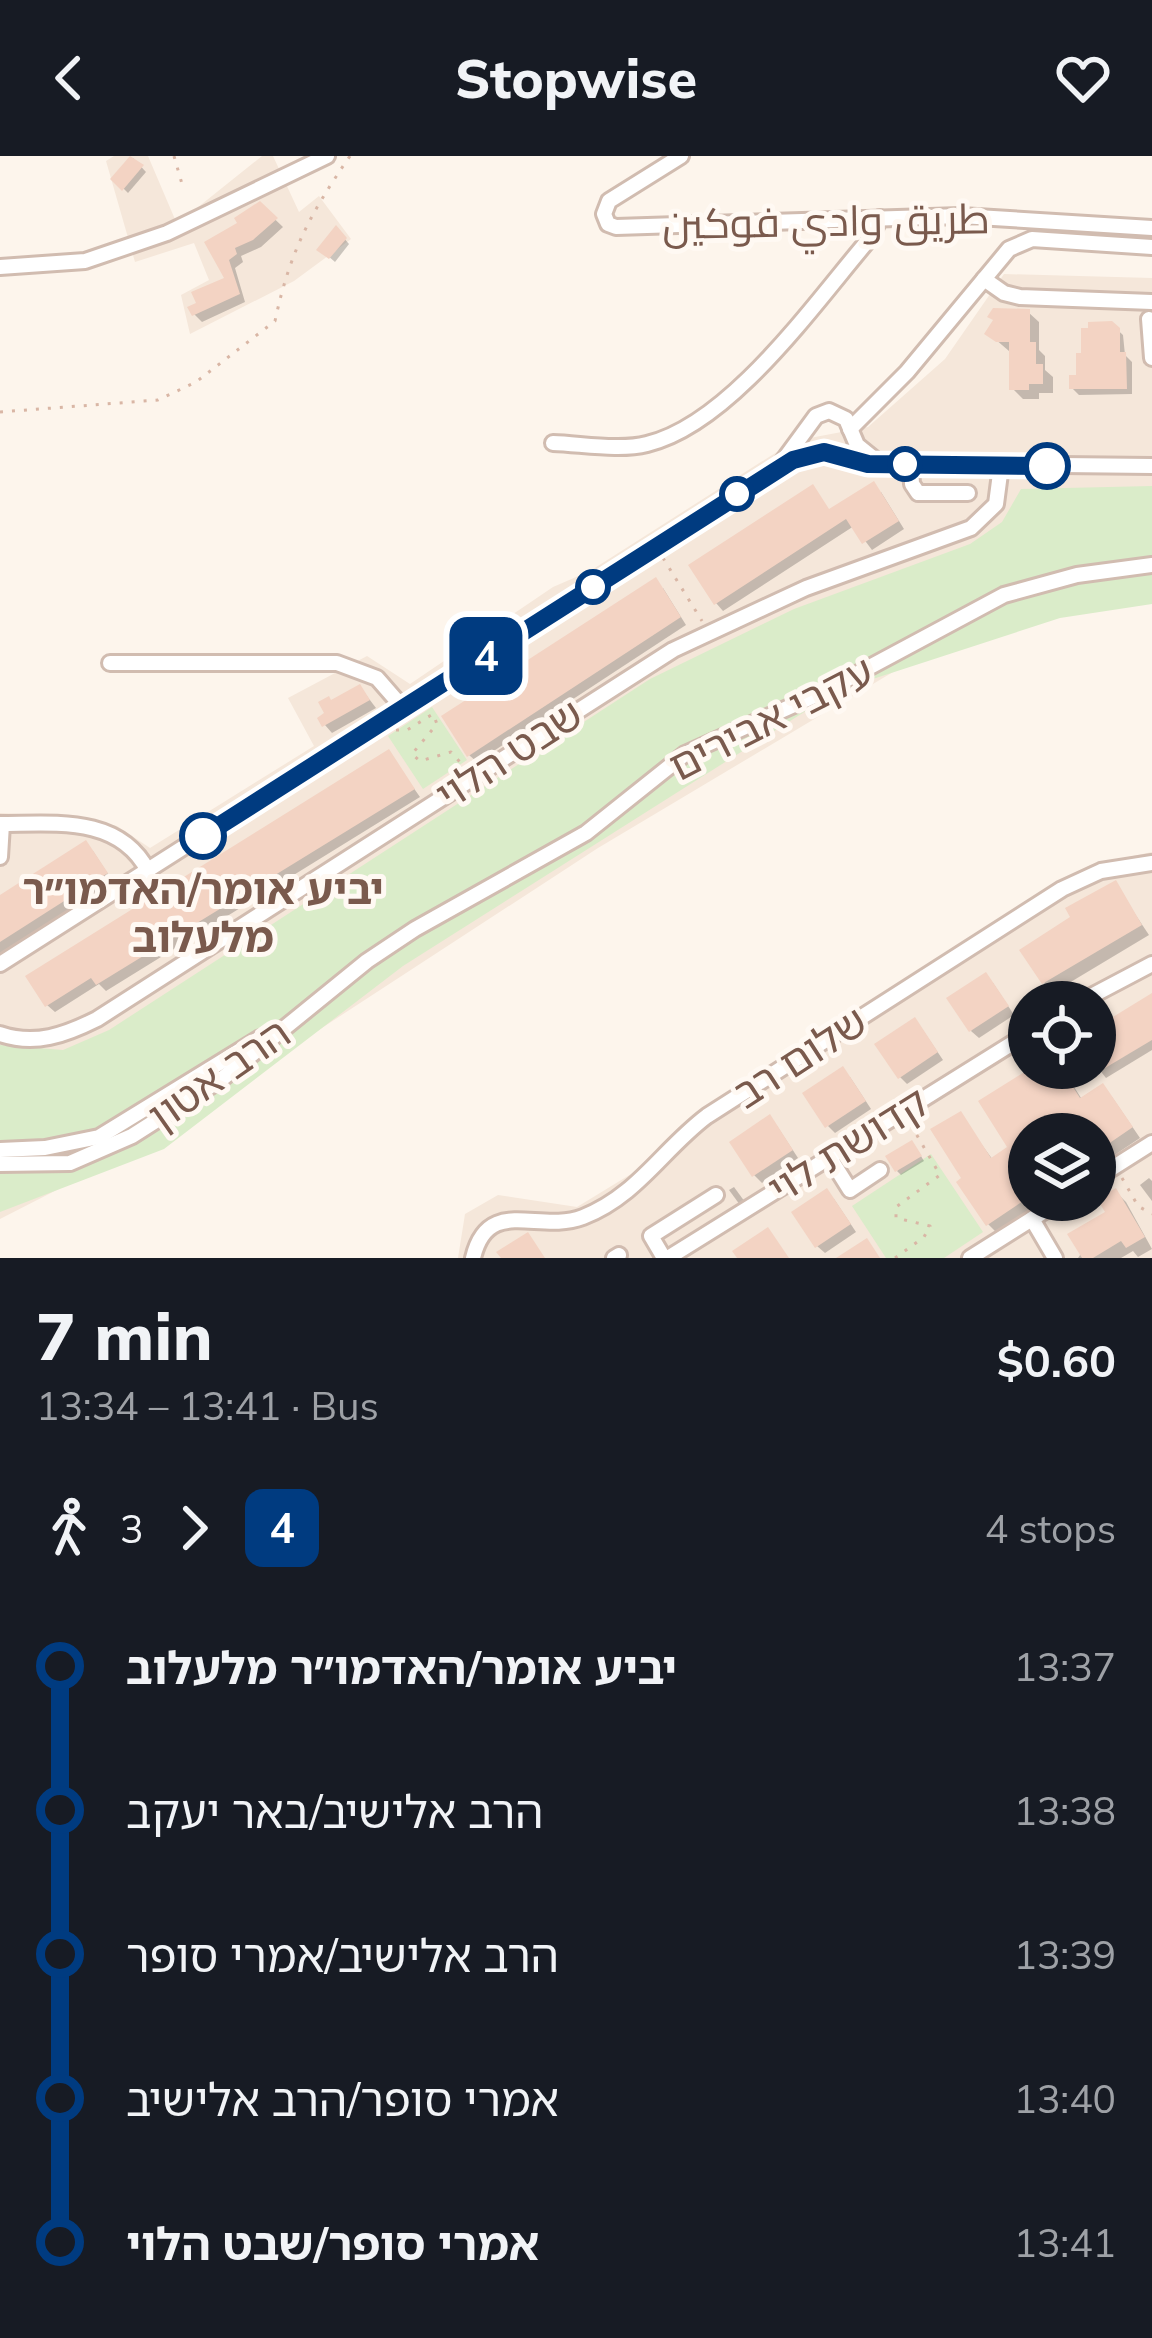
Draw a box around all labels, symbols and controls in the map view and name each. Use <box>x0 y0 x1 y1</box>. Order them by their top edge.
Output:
text: Stopwise <box>455 44 697 112</box>
icon: back <box>36 45 102 111</box>
icon: heart <box>1050 45 1116 111</box>
street label: طريق وادي فوکين <box>662 191 990 257</box>
unlabelled marker <box>1025 444 1069 488</box>
unlabelled marker <box>889 448 921 480</box>
unlabelled marker <box>721 478 753 510</box>
unlabelled marker <box>577 571 609 603</box>
line badge: 4 <box>447 617 525 695</box>
text: 4 <box>473 629 499 682</box>
street label: עקבי אבירים <box>660 643 882 792</box>
street label: שבט הלוי <box>425 687 592 821</box>
marker: יביע אומר/האדמו״ר מלעלוב <box>181 814 225 858</box>
place label: יביע אומר/האדמו״ר מלעלוב <box>22 862 384 963</box>
map controls <box>1008 981 1116 1221</box>
button: locate <box>1008 981 1116 1089</box>
street label: שלום רב <box>723 994 877 1119</box>
street label: הרב אטון <box>137 1006 300 1142</box>
street label: קדושת לוי <box>758 1075 938 1215</box>
button: layers <box>1008 1113 1116 1221</box>
text: 7 min <box>36 1294 213 1377</box>
text: $0.60 <box>997 1332 1116 1388</box>
text: 13:34 – 13:41 · Bus <box>36 1381 379 1430</box>
icon: walk <box>36 1495 102 1561</box>
icon: forward <box>161 1495 227 1561</box>
text: 4 <box>269 1501 295 1554</box>
text: 3 <box>120 1504 143 1553</box>
text: 4 stops <box>985 1504 1116 1553</box>
text: יביע אומר/האדמו״ר מלעלוב <box>126 1639 677 1695</box>
text: 13:37 <box>1014 1642 1116 1691</box>
text: הרב אלישיב/באר יעקב <box>126 1783 544 1839</box>
text: 13:38 <box>1014 1786 1116 1835</box>
text: הרב אלישיב/אמרי סופר <box>126 1927 559 1983</box>
text: 13:39 <box>1014 1930 1116 1979</box>
text: אמרי סופר/הרב אלישיב <box>126 2071 559 2127</box>
text: 13:40 <box>1014 2074 1116 2123</box>
text: אמרי סופר/שבט הלוי <box>126 2215 539 2271</box>
text: 13:41 <box>1014 2218 1116 2267</box>

